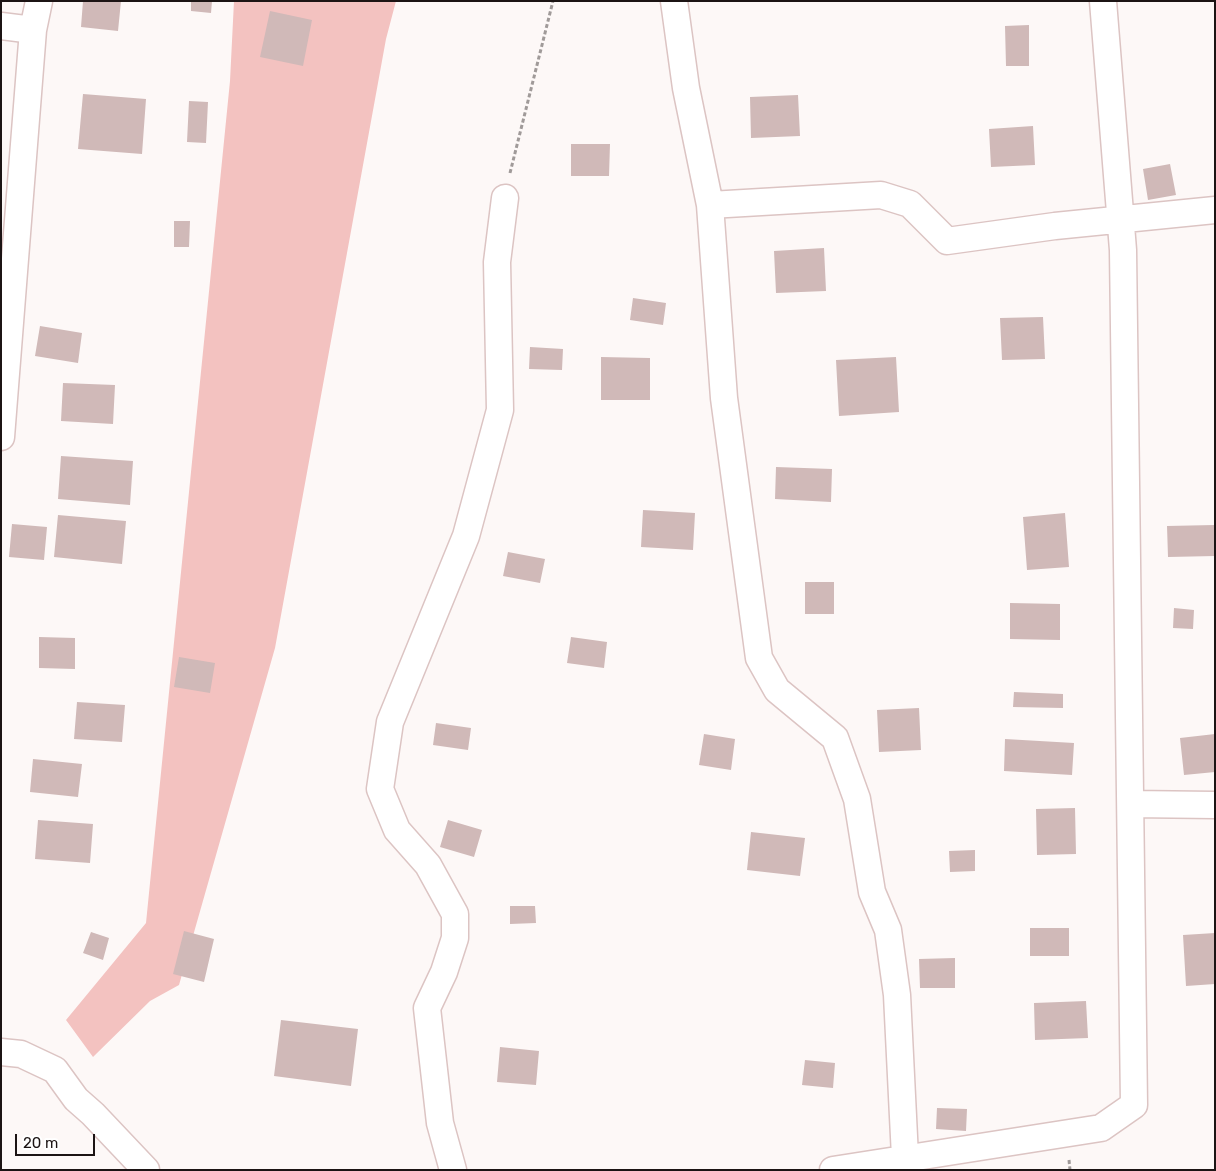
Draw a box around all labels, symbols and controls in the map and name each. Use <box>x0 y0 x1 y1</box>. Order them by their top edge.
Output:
scale bar <box>18 1124 98 1156</box>
text: 20 m <box>23 1134 58 1152</box>

